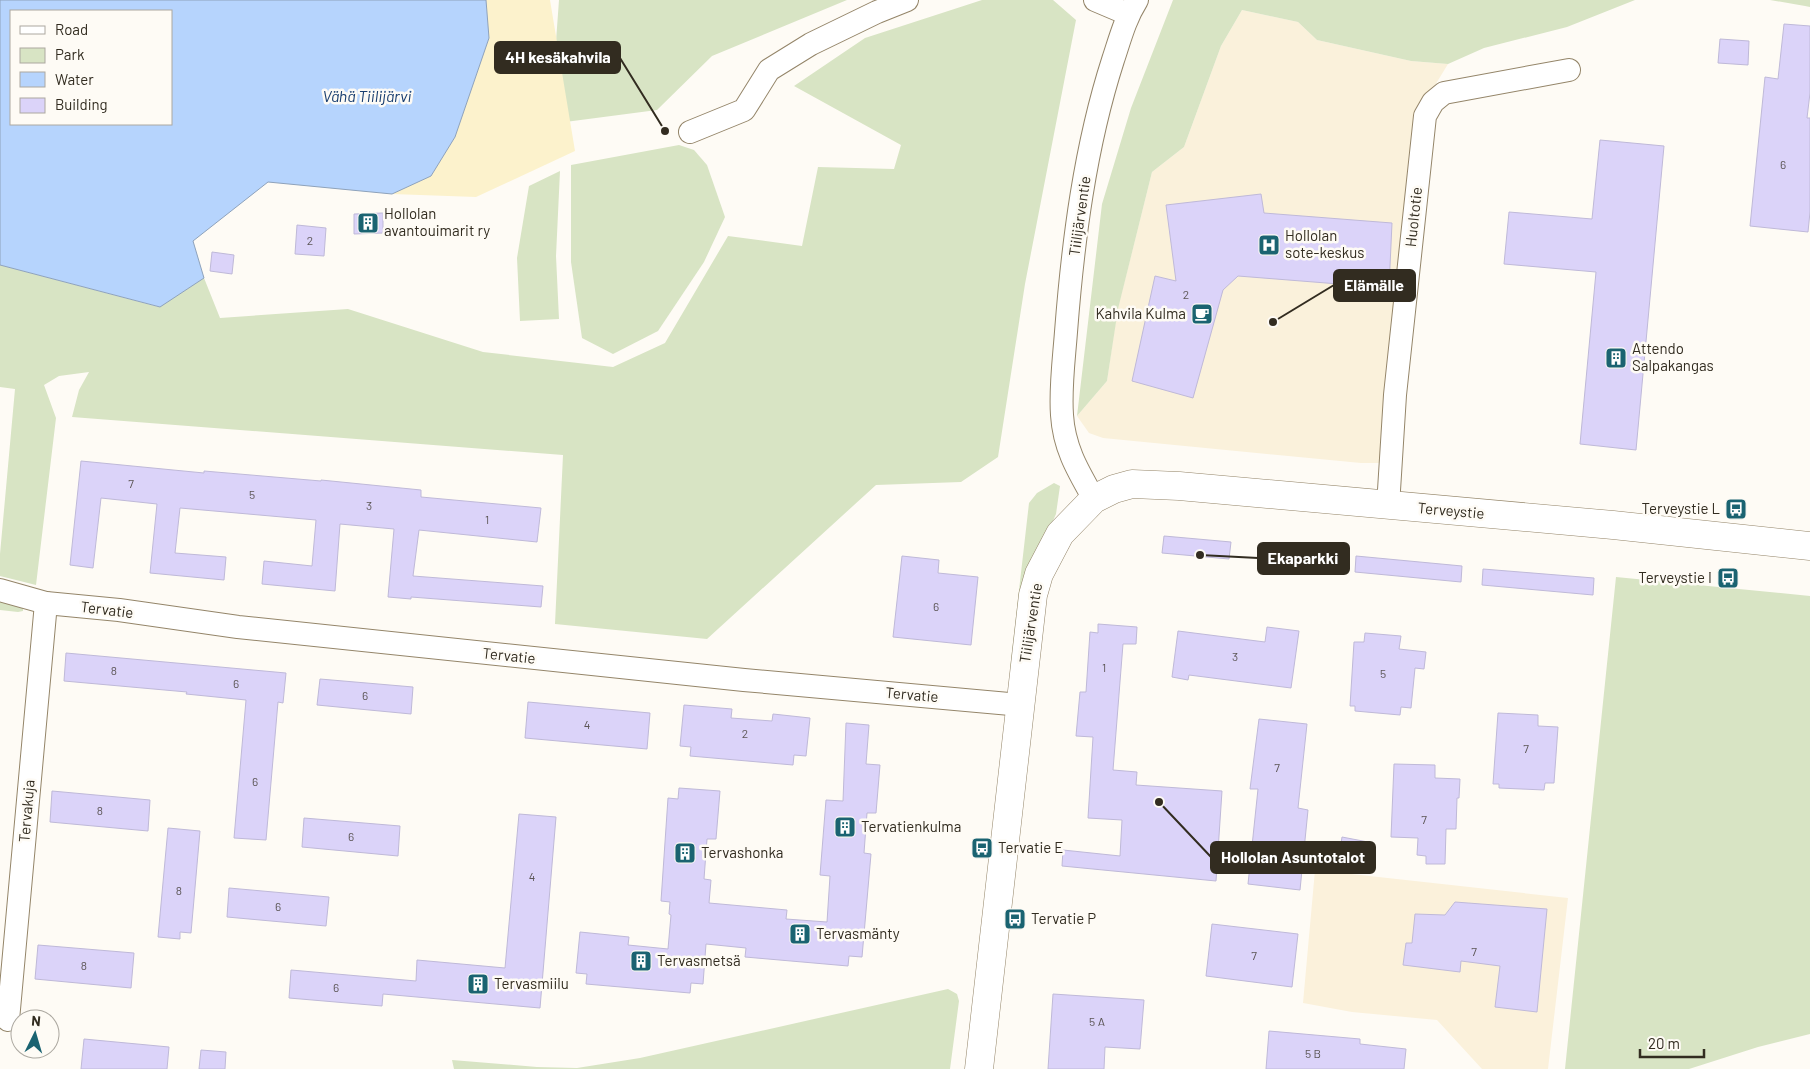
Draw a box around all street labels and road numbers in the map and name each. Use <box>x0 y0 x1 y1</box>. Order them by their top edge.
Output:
street label: Tiilijärventie <box>1064 175 1094 257</box>
street label: Huoltotie <box>1401 186 1425 248</box>
street label: Terveystie <box>1417 498 1485 522</box>
street label: Tiilijärventie <box>1015 582 1045 664</box>
street label: Tervatie <box>80 597 135 621</box>
street label: Tervatie <box>482 643 537 667</box>
street label: Tervatie <box>885 683 939 705</box>
street label: Tervakuja <box>14 779 38 843</box>

